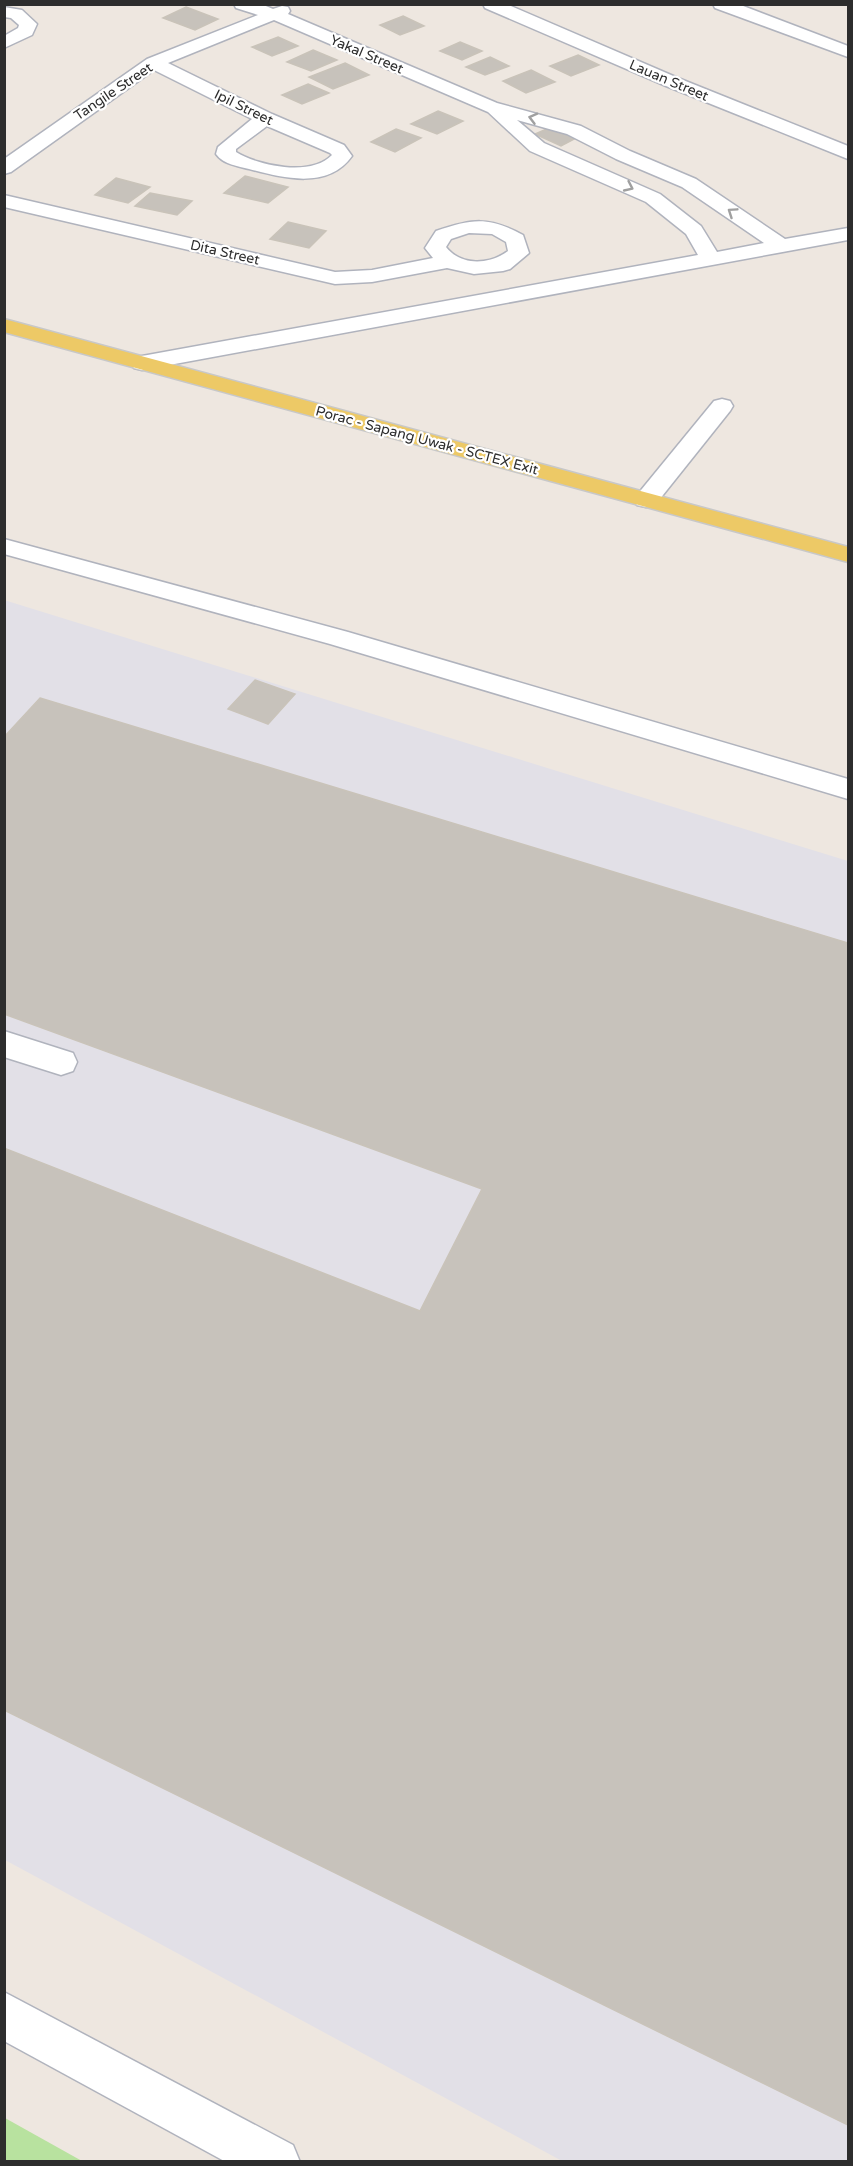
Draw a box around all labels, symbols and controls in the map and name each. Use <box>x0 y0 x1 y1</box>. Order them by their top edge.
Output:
street label: Yakal Street <box>327 31 407 78</box>
street label: Lauan Street <box>627 56 712 105</box>
street label: Tangile Street <box>71 59 156 124</box>
street label: Ipil Street <box>212 86 277 129</box>
one-way arrow <box>528 113 538 126</box>
one-way arrow <box>623 180 634 192</box>
one-way arrow <box>727 208 738 219</box>
street label: Dita Street <box>189 236 262 269</box>
street label: Porac - Sapang Uwak - SCTEX Exit <box>314 403 541 479</box>

